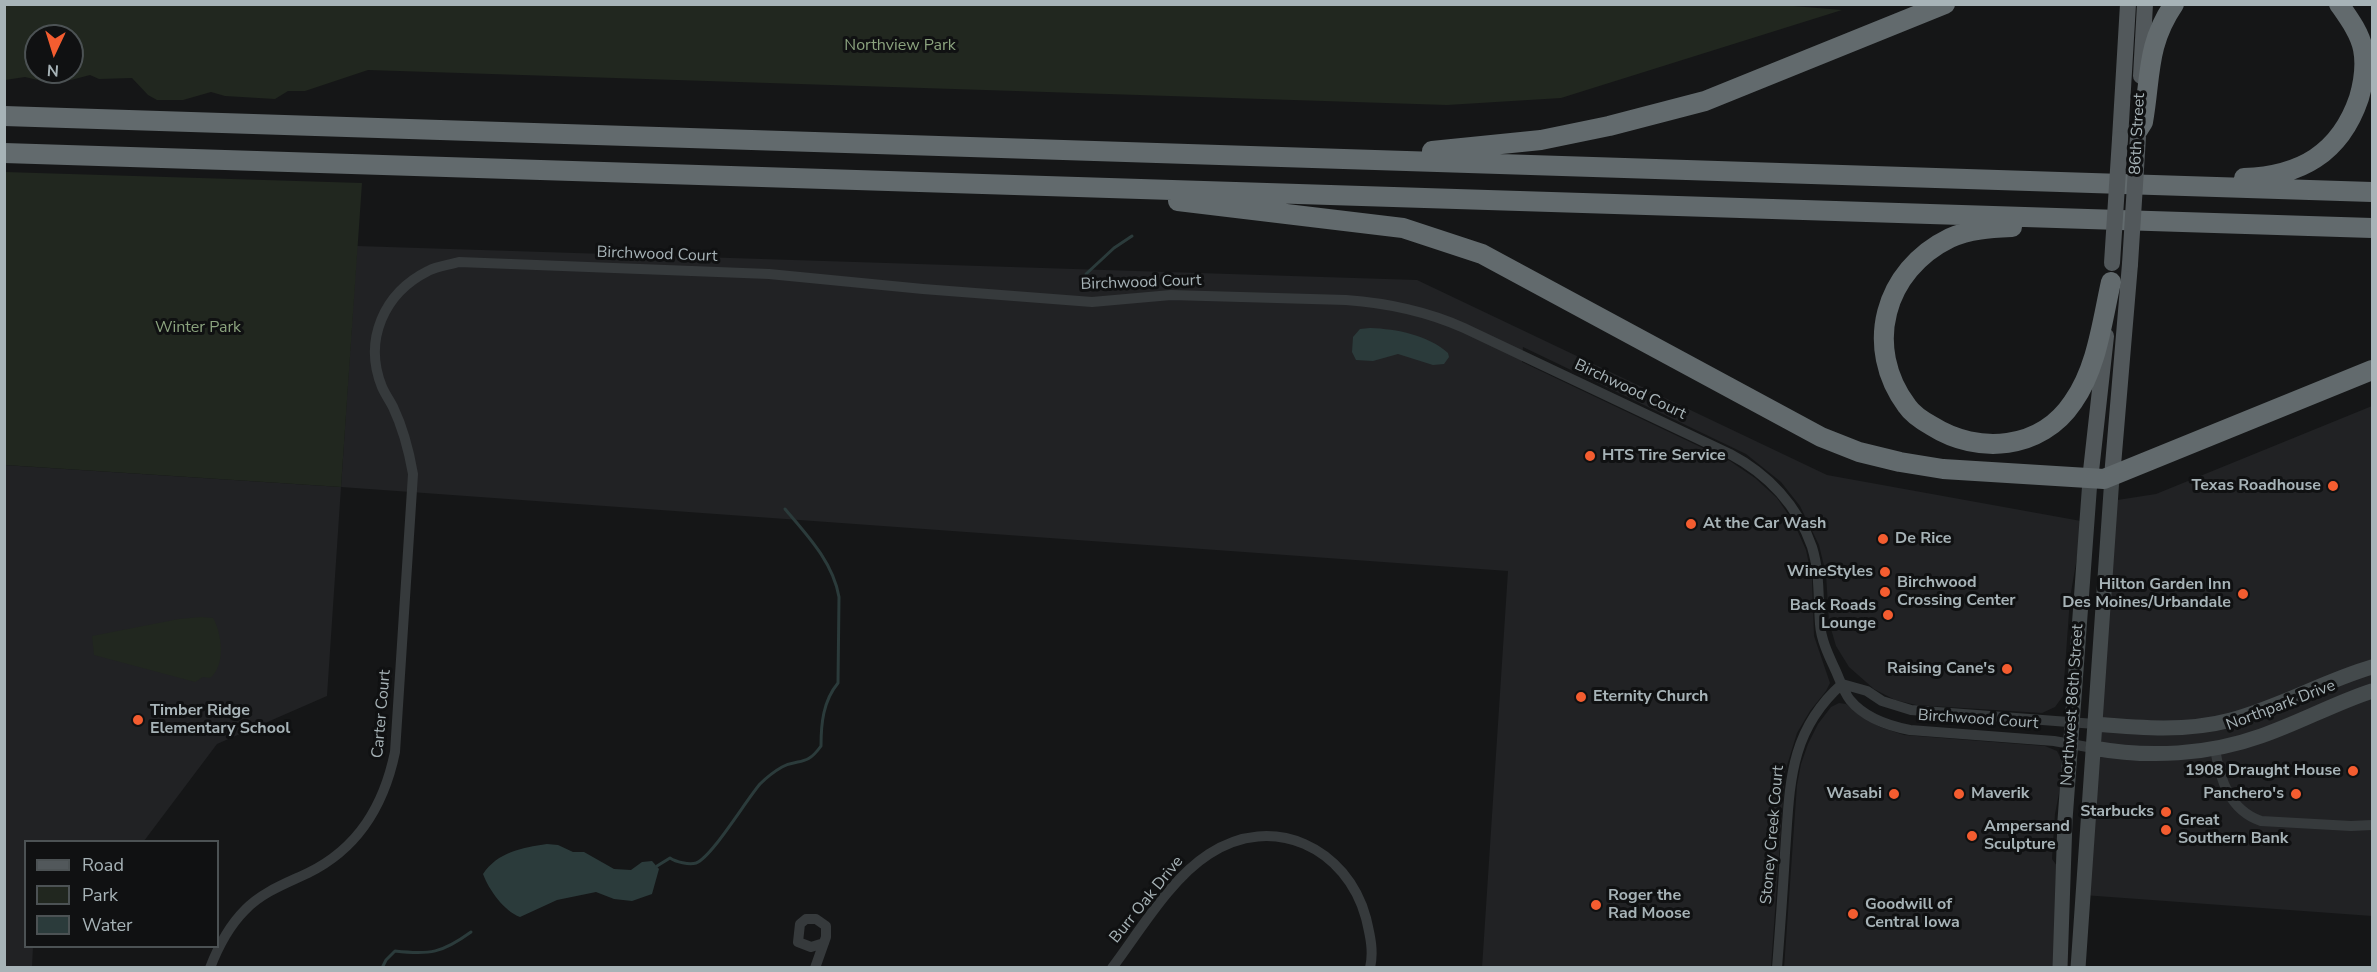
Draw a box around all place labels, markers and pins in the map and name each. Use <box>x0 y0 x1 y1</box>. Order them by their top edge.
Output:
place label: HTS Tire Service <box>1602 446 1726 466</box>
marker: HTS Tire Service <box>1583 449 1597 463</box>
place label: Texas Roadhouse <box>2191 476 2321 496</box>
marker: Texas Roadhouse <box>2326 479 2340 493</box>
place label: At the Car Wash <box>1703 514 1826 534</box>
marker: At the Car Wash <box>1684 517 1698 531</box>
place label: De Rice <box>1895 529 1951 549</box>
marker: De Rice <box>1876 532 1890 546</box>
place label: WineStyles <box>1787 562 1873 582</box>
marker: WineStyles <box>1878 565 1892 579</box>
place label: Birchwood Crossing Center <box>1897 573 2016 611</box>
place label: Hilton Garden Inn Des Moines/Urbandale <box>2062 575 2231 613</box>
marker: Birchwood Crossing Center <box>1878 585 1892 599</box>
marker: Hilton Garden Inn Des Moines/Urbandale <box>2236 587 2250 601</box>
place label: Back Roads Lounge <box>1790 596 1876 634</box>
marker: Back Roads Lounge <box>1881 608 1895 622</box>
place label: Raising Cane's <box>1887 659 1995 679</box>
marker: Raising Cane's <box>2000 662 2014 676</box>
place label: Eternity Church <box>1593 687 1708 707</box>
marker: Eternity Church <box>1574 690 1588 704</box>
place label: Timber Ridge Elementary School <box>150 701 290 739</box>
marker: Timber Ridge Elementary School <box>131 713 145 727</box>
place label: 1908 Draught House <box>2185 761 2341 781</box>
marker: 1908 Draught House <box>2346 764 2360 778</box>
place label: Wasabi <box>1826 784 1882 804</box>
place label: Maverik <box>1971 784 2029 804</box>
place label: Panchero's <box>2203 784 2284 804</box>
marker: Wasabi <box>1887 787 1901 801</box>
marker: Maverik <box>1952 787 1966 801</box>
marker: Panchero's <box>2289 787 2303 801</box>
place label: Starbucks <box>2080 802 2154 822</box>
marker: Starbucks <box>2159 805 2173 819</box>
place label: Great Southern Bank <box>2178 811 2288 849</box>
place label: Ampersand Sculpture <box>1984 817 2070 855</box>
marker: Great Southern Bank <box>2159 823 2173 837</box>
marker: Ampersand Sculpture <box>1965 829 1979 843</box>
place label: Roger the Rad Moose <box>1608 886 1690 924</box>
place label: Goodwill of Central Iowa <box>1865 895 1960 933</box>
marker: Roger the Rad Moose <box>1589 898 1603 912</box>
marker: Goodwill of Central Iowa <box>1846 907 1860 921</box>

